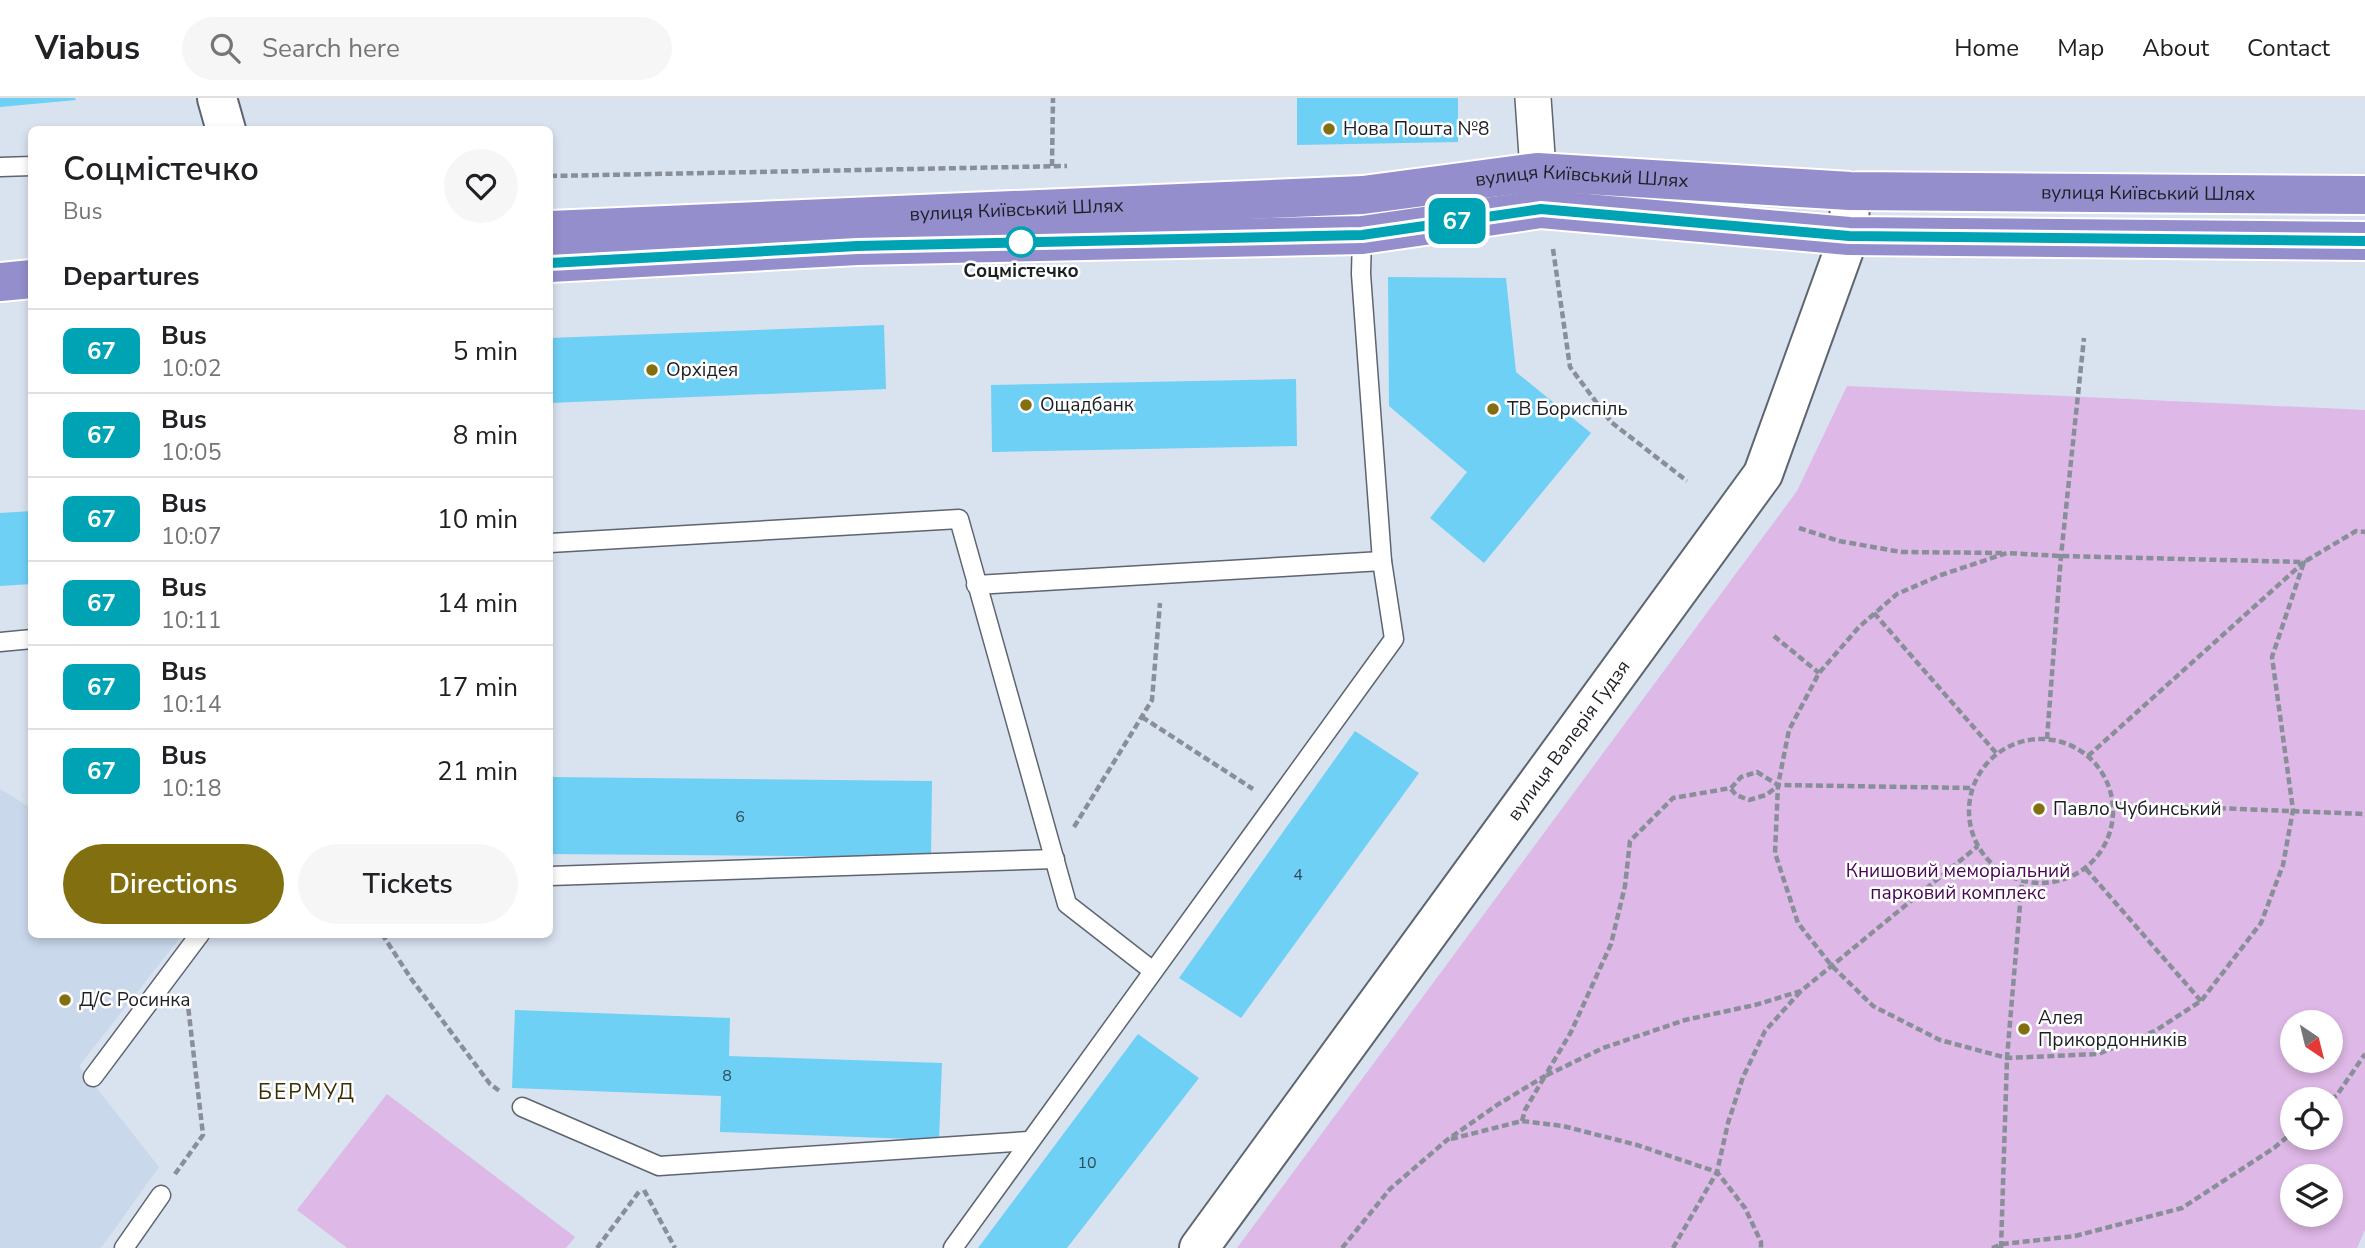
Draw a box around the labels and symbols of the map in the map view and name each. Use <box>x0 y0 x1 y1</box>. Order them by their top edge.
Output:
place label: Нова Пошта №8 <box>1343 116 1490 142</box>
marker: Нова Пошта №8 <box>1321 121 1337 137</box>
street label: вулиця Київський Шлях <box>1473 159 1689 194</box>
street label: вулиця Київський Шлях <box>2041 179 2255 207</box>
street label: вулиця Київський Шлях <box>909 192 1124 228</box>
line badge: 67 <box>1426 198 1488 244</box>
marker: Соцмістечко <box>1006 227 1036 257</box>
place label: Соцмістечко <box>963 258 1079 284</box>
place label: Орхідея <box>666 357 738 383</box>
marker: Орхідея <box>644 362 660 378</box>
place label: Ощадбанк <box>1040 392 1134 418</box>
place label: ТВ Бориспіль <box>1507 396 1628 422</box>
marker: Ощадбанк <box>1018 397 1034 413</box>
marker: ТВ Бориспіль <box>1485 401 1501 417</box>
street label: вулиця Валерія Гудзя <box>1502 655 1636 826</box>
place label: Павло Чубинський <box>2053 796 2222 822</box>
marker: Павло Чубинський <box>2031 801 2047 817</box>
house number: 6 <box>735 806 745 828</box>
park label: Книшовий меморіальний парковий комплекс <box>1846 858 2070 906</box>
house number: 4 <box>1293 864 1303 886</box>
place label: Д/С Росинка <box>79 987 191 1013</box>
marker: Д/С Росинка <box>57 992 73 1008</box>
place label: Алея Прикордонників <box>2038 1005 2187 1053</box>
north arrow <box>2280 1010 2343 1073</box>
marker: Алея Прикордонників <box>2016 1021 2032 1037</box>
house number: 8 <box>722 1065 732 1087</box>
district label: БЕРМУД <box>258 1078 356 1106</box>
house number: 10 <box>1077 1152 1097 1174</box>

